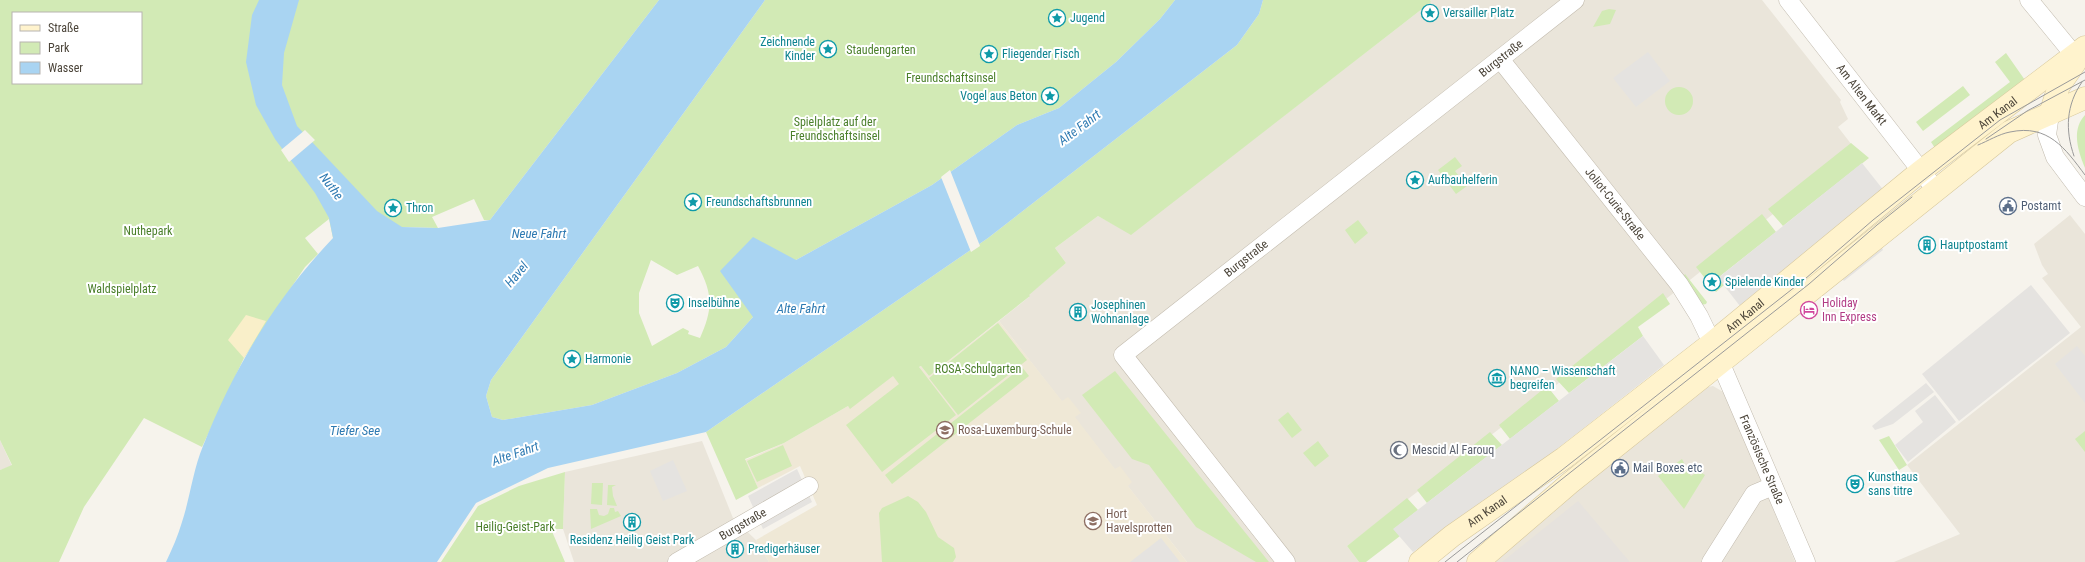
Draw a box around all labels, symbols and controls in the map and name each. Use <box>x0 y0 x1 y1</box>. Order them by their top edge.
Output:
place icon: Versailler Platz <box>1420 3 1440 23</box>
place label: Versailler Platz <box>1443 6 1514 20</box>
place icon: Jugend <box>1047 8 1067 28</box>
place label: Jugend <box>1070 11 1105 25</box>
legend <box>12 12 142 84</box>
text: Straße <box>48 21 79 35</box>
place label: Zeichnende Kinder <box>760 35 815 63</box>
street label: Burgstraße <box>1476 36 1526 80</box>
place icon: Zeichnende Kinder <box>818 39 838 59</box>
text: Park <box>48 41 70 55</box>
park label: Staudengarten <box>846 43 916 57</box>
place icon: Fliegender Fisch <box>979 44 999 64</box>
place label: Fliegender Fisch <box>1002 47 1080 61</box>
text: Wasser <box>48 61 83 75</box>
street label: Am Alten Markt <box>1834 61 1890 128</box>
park label: Freundschaftsinsel <box>906 71 996 85</box>
place icon: Vogel aus Beton <box>1040 86 1060 106</box>
place label: Vogel aus Beton <box>960 89 1037 103</box>
street label: Am Kanal <box>1975 94 2020 132</box>
water label: Alte Fahrt <box>1055 107 1103 149</box>
park label: Spielplatz auf der Freundschaftsinsel <box>790 115 880 143</box>
street label: Joliot-Curie-Straße <box>1582 165 1648 243</box>
water label: Nuthe <box>317 170 347 203</box>
place icon: Aufbauhelferin <box>1405 170 1425 190</box>
place label: Aufbauhelferin <box>1428 173 1498 187</box>
place icon: Freundschaftsbrunnen <box>683 192 703 212</box>
place label: Freundschaftsbrunnen <box>706 195 812 209</box>
public building icon: Postamt <box>1998 196 2018 216</box>
place icon: Thron <box>383 198 403 218</box>
place label: Postamt <box>2021 199 2061 213</box>
place label: Thron <box>406 201 434 215</box>
park label: Nuthepark <box>124 224 173 238</box>
water label: Neue Fahrt <box>512 226 567 241</box>
building icon: Hauptpostamt <box>1917 235 1937 255</box>
street label: Burgstraße <box>1221 237 1271 280</box>
place label: Hauptpostamt <box>1940 238 2008 252</box>
water label: Havel <box>502 258 532 290</box>
place icon: Spielende Kinder <box>1702 272 1722 292</box>
place label: Spielende Kinder <box>1725 275 1805 289</box>
park label: Waldspielplatz <box>87 282 157 296</box>
theatre icon: Inselbühne <box>665 293 685 313</box>
place label: Inselbühne <box>688 296 740 310</box>
street label: Am Kanal <box>1723 296 1767 336</box>
place label: Holiday Inn Express <box>1822 296 1877 324</box>
place label: Josephinen Wohnanlage <box>1091 298 1150 326</box>
hotel icon: Holiday Inn Express <box>1799 300 1819 320</box>
water label: Alte Fahrt <box>776 301 826 316</box>
building icon: Josephinen Wohnanlage <box>1068 302 1088 322</box>
place icon: Harmonie <box>562 349 582 369</box>
place label: Harmonie <box>585 352 631 366</box>
park label: ROSA-Schulgarten <box>935 362 1021 376</box>
place label: NANO – Wissenschaft begreifen <box>1510 364 1616 392</box>
museum icon: NANO – Wissenschaft begreifen <box>1487 368 1507 388</box>
street label: Französische Straße <box>1737 413 1788 507</box>
school or university icon: Rosa-Luxemburg-Schule <box>935 420 955 440</box>
water label: Tiefer See <box>330 423 380 438</box>
place label: Rosa-Luxemburg-Schule <box>958 423 1072 437</box>
water label: Alte Fahrt <box>489 438 541 469</box>
mosque icon: Mescid Al Farouq <box>1389 440 1409 460</box>
place label: Mescid Al Farouq <box>1412 443 1494 457</box>
public building icon: Mail Boxes etc <box>1610 458 1630 478</box>
place label: Mail Boxes etc <box>1633 461 1703 475</box>
place label: Kunsthaus sans titre <box>1868 470 1918 498</box>
theatre icon: Kunsthaus sans titre <box>1845 474 1865 494</box>
street label: Am Kanal <box>1464 493 1510 530</box>
street label: Burgstraße <box>717 505 769 543</box>
place label: Hort Havelsprotten <box>1106 507 1172 535</box>
school or university icon: Hort Havelsprotten <box>1083 511 1103 531</box>
building icon: Residenz Heilig Geist Park <box>622 512 642 532</box>
park label: Heilig-Geist-Park <box>475 520 555 534</box>
place label: Residenz Heilig Geist Park <box>570 533 695 547</box>
building icon: Predigerhäuser <box>725 539 745 559</box>
place label: Predigerhäuser <box>748 542 820 556</box>

